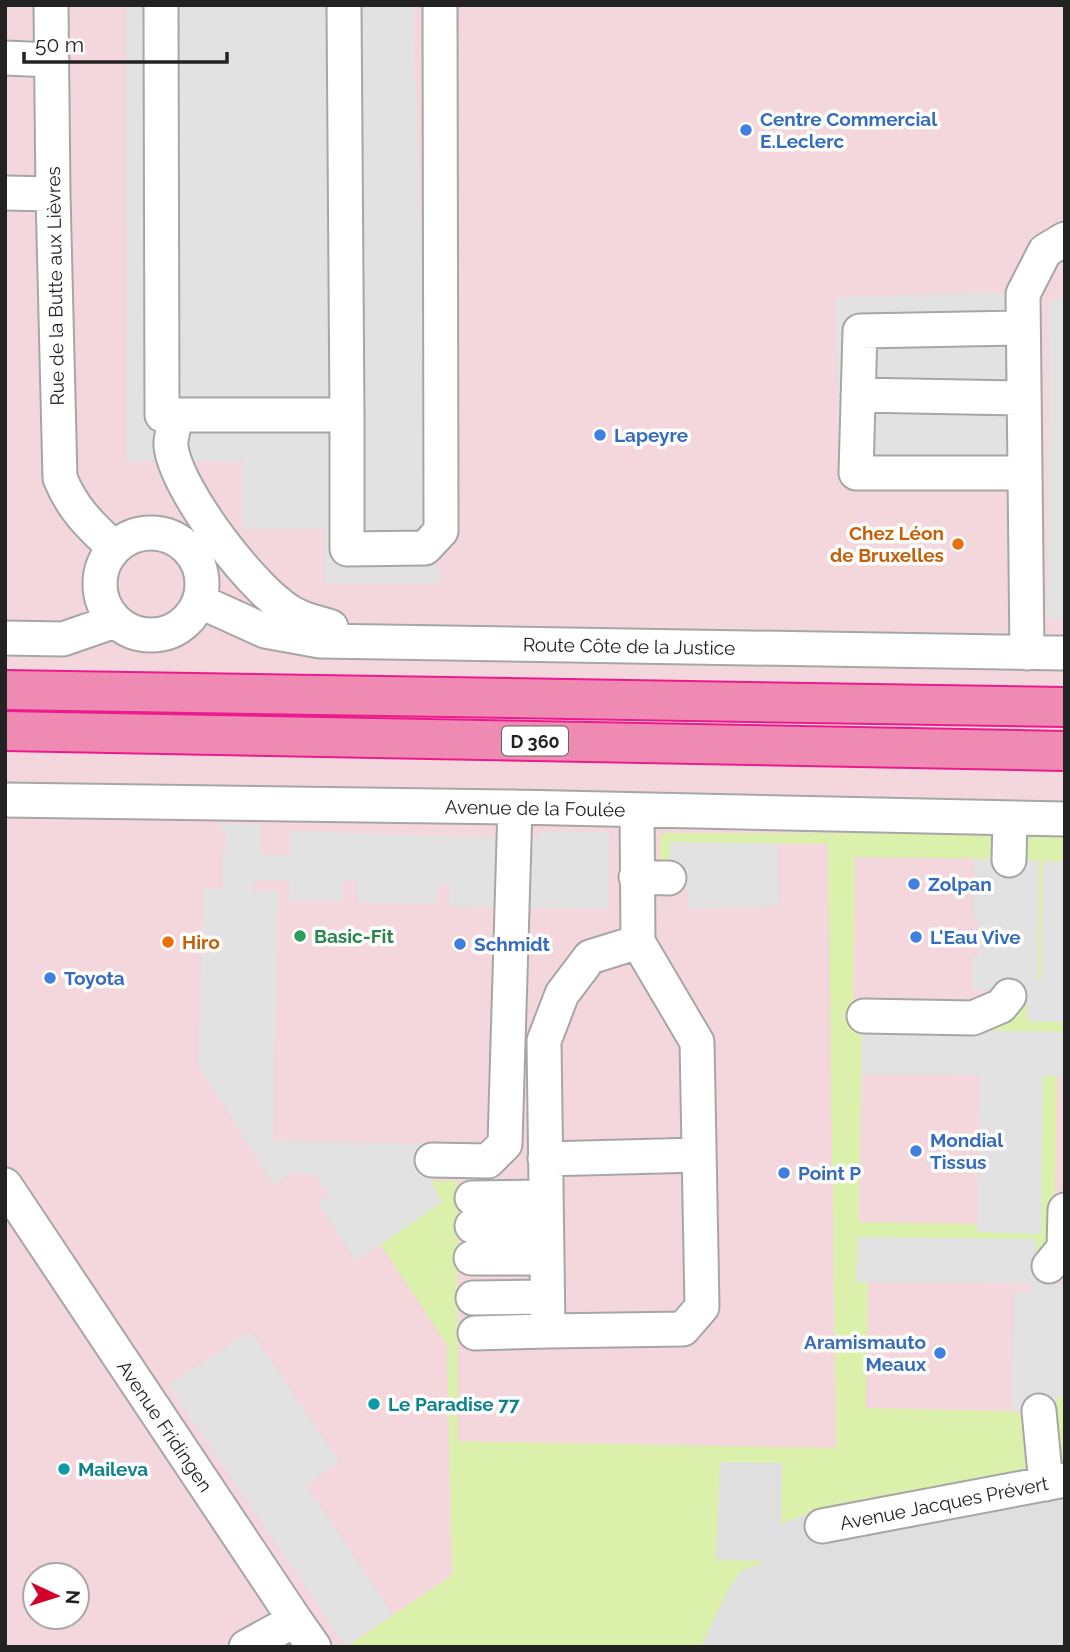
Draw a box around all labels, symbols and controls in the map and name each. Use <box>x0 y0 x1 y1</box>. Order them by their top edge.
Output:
scale bar <box>24 21 228 65</box>
text: 50 m <box>35 32 84 57</box>
place label: Centre Commercial E.Leclerc <box>760 108 938 152</box>
marker: Centre Commercial E.Leclerc <box>738 122 754 138</box>
street label: Rue de la Butte aux Lièvres <box>42 166 68 406</box>
place label: Lapeyre <box>614 424 688 446</box>
marker: Lapeyre <box>592 427 608 443</box>
place label: Chez Léon de Bruxelles <box>830 522 944 566</box>
marker: Chez Léon de Bruxelles <box>950 536 966 552</box>
street label: Route Côte de la Justice <box>523 633 735 659</box>
road number: D 360 <box>502 726 568 756</box>
street label: Avenue de la Foulée <box>445 795 625 821</box>
place label: Zolpan <box>928 873 992 895</box>
marker: Zolpan <box>906 876 922 892</box>
place label: Basic-Fit <box>314 925 394 947</box>
place label: L'Eau Vive <box>930 926 1021 948</box>
marker: Basic-Fit <box>292 928 308 944</box>
marker: L'Eau Vive <box>908 929 924 945</box>
place label: Hiro <box>182 931 220 953</box>
place label: Schmidt <box>474 933 551 955</box>
marker: Hiro <box>160 934 176 950</box>
marker: Schmidt <box>452 936 468 952</box>
place label: Toyota <box>64 967 125 989</box>
marker: Toyota <box>42 970 58 986</box>
place label: Mondial Tissus <box>930 1129 1004 1173</box>
marker: Mondial Tissus <box>908 1143 924 1159</box>
place label: Point P <box>798 1162 861 1184</box>
marker: Point P <box>776 1165 792 1181</box>
place label: Aramismauto Meaux <box>804 1331 927 1375</box>
marker: Aramismauto Meaux <box>932 1345 948 1361</box>
street label: Avenue Fridingen <box>113 1356 217 1496</box>
place label: Le Paradise 77 <box>388 1393 520 1415</box>
marker: Le Paradise 77 <box>366 1396 382 1412</box>
place label: Maileva <box>78 1458 148 1480</box>
marker: Maileva <box>56 1461 72 1477</box>
street label: Avenue Jacques Prévert <box>838 1472 1051 1534</box>
north arrow <box>21 1561 91 1631</box>
text: N <box>61 1589 84 1605</box>

